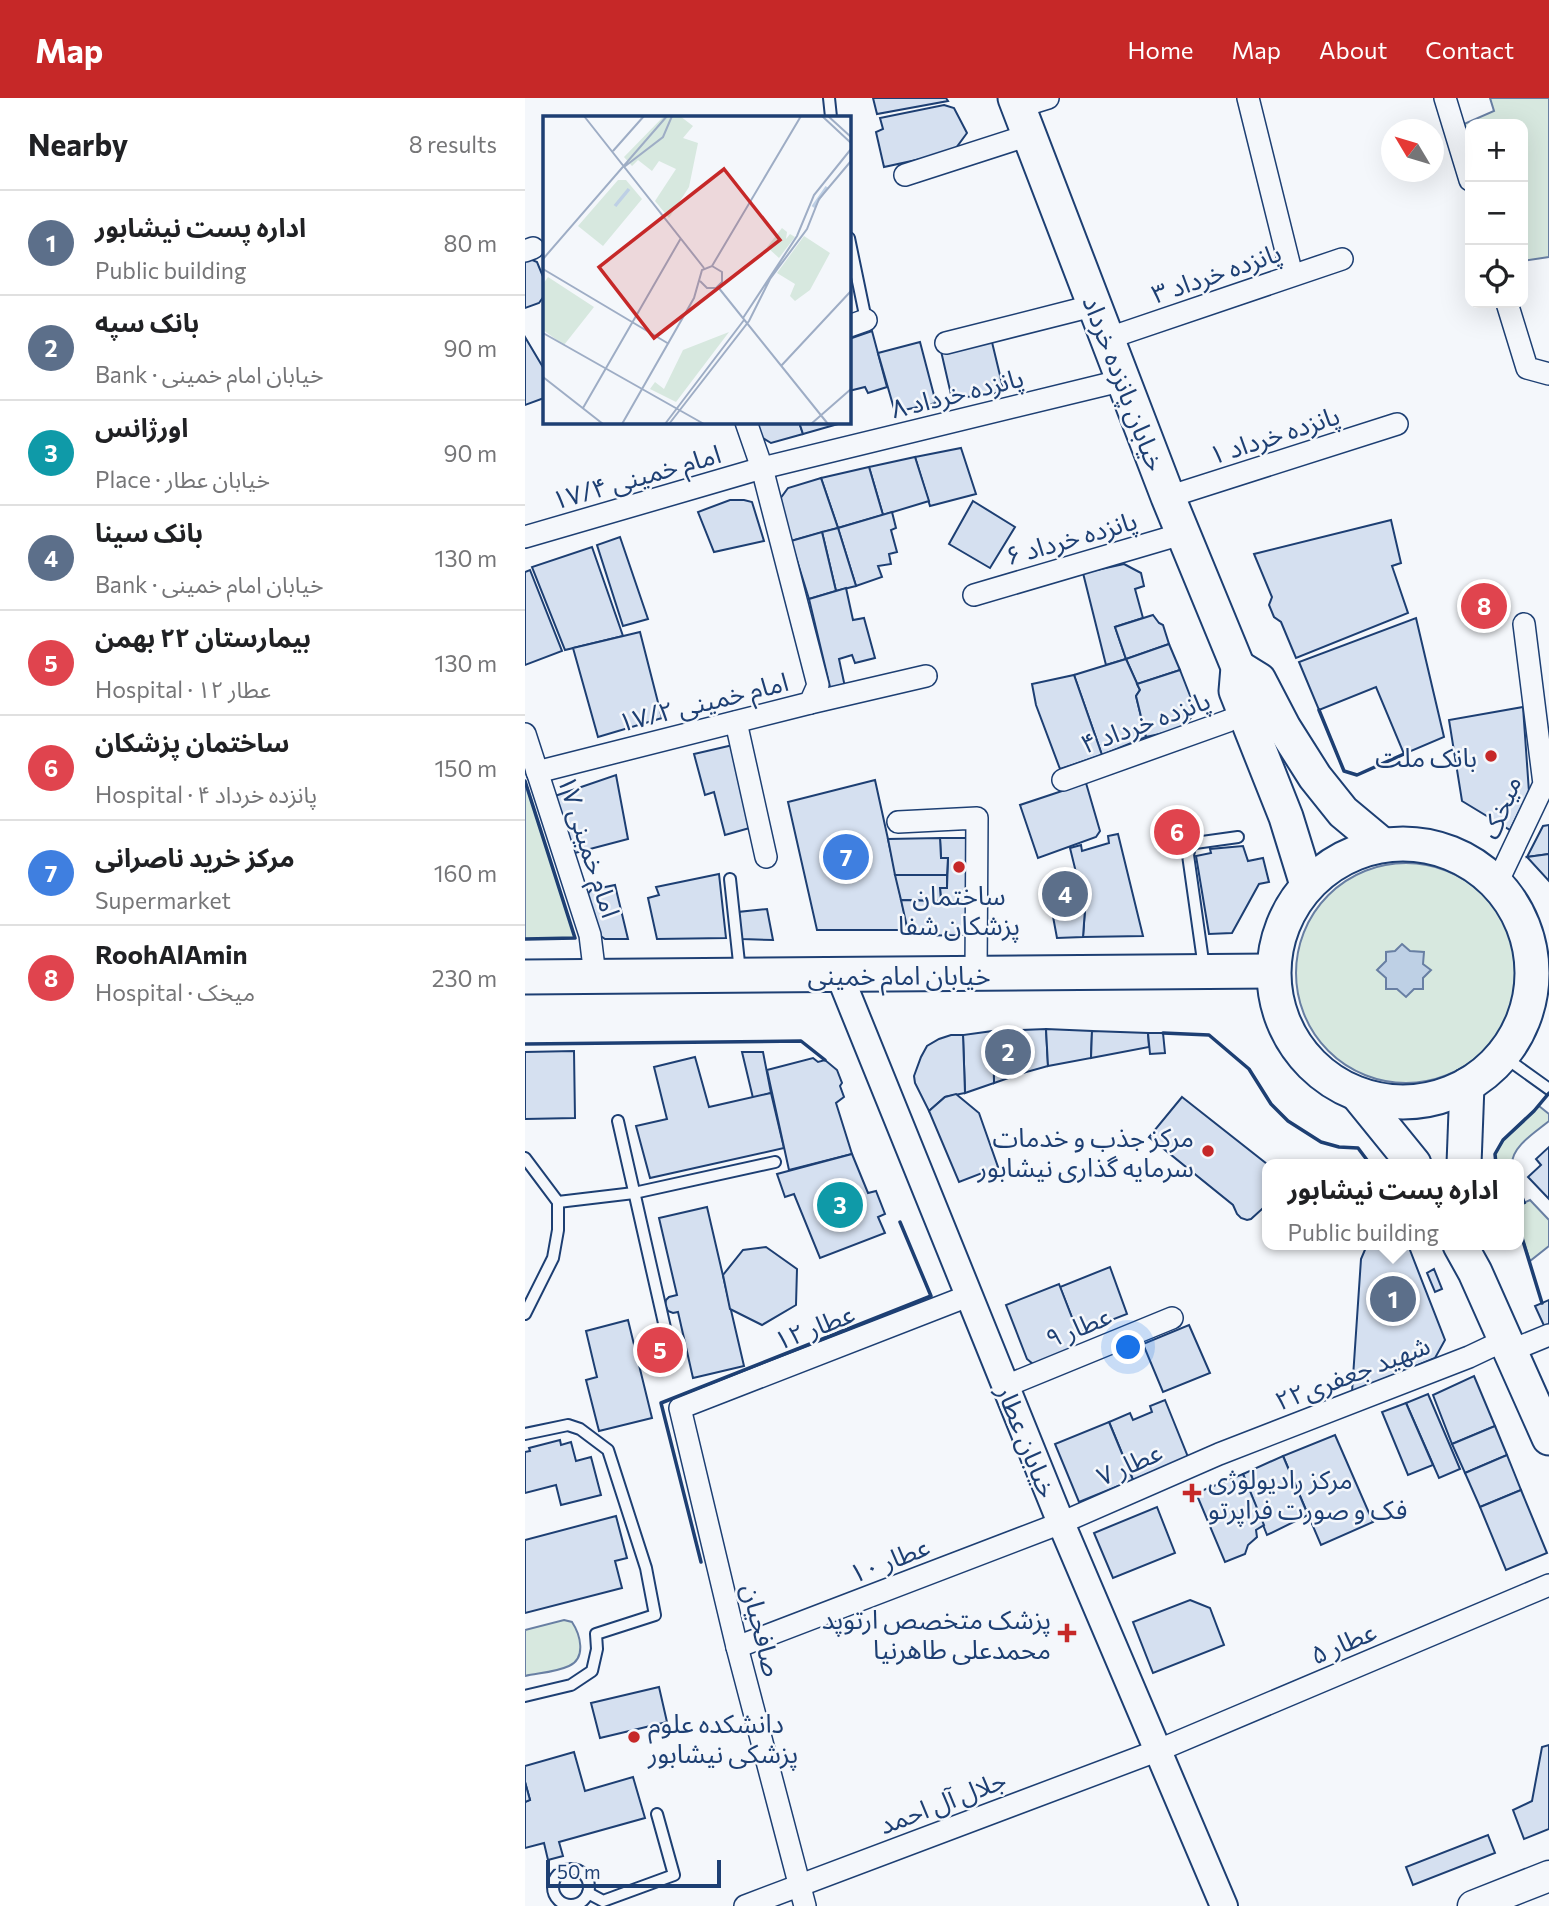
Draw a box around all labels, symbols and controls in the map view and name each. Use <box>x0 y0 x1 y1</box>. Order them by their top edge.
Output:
text: Map <box>35 29 103 70</box>
text: Home <box>1128 35 1194 64</box>
text: Map <box>1232 35 1281 64</box>
text: About <box>1319 35 1387 64</box>
text: Contact <box>1425 35 1514 64</box>
inset map <box>543 116 851 424</box>
north arrow <box>1381 119 1444 182</box>
map controls <box>1465 119 1528 308</box>
button: + <box>1465 119 1528 182</box>
text: Nearby <box>28 125 128 162</box>
text: 8 results <box>409 130 497 158</box>
button: − <box>1465 182 1528 245</box>
text: اداره پست نیشابور <box>95 211 306 242</box>
text: 1 <box>46 229 56 257</box>
text: 80 m <box>444 229 497 257</box>
street label: پانزده خرداد ۳ <box>1147 235 1286 312</box>
button: locate <box>1465 245 1528 308</box>
text: Public building <box>95 256 246 284</box>
street label: خیابان پانزده خرداد <box>1074 291 1173 476</box>
text: بانک سپه <box>95 306 199 337</box>
text: 2 <box>44 334 58 362</box>
text: 90 m <box>444 334 497 362</box>
text: Bank · خیابان امام خمینی <box>95 360 324 388</box>
street label: پانزده خرداد ۸ <box>888 361 1027 427</box>
street label: پانزده خرداد ۱ <box>1205 398 1344 473</box>
text: اورژانس <box>95 411 188 442</box>
street label: امام خمینی ۱۷/۴ <box>548 437 726 521</box>
text: 3 <box>44 439 58 467</box>
text: 90 m <box>444 439 497 467</box>
text: Place · خیابان عطار <box>95 465 270 493</box>
street label: پانزده خرداد ۶ <box>1002 503 1141 574</box>
text: بانک سینا <box>95 516 203 547</box>
text: 4 <box>44 544 58 572</box>
text: 130 m <box>435 544 497 572</box>
text: Bank · خیابان امام خمینی <box>95 570 324 598</box>
pin: 8 <box>1461 580 1507 632</box>
text: بیمارستان ۲۲ بهمن <box>95 621 311 652</box>
text: 5 <box>44 649 58 677</box>
text: 130 m <box>435 649 497 677</box>
street label: امام خمینی ۱۷/۲ <box>615 665 793 743</box>
text: Hospital · عطار ۱۲ <box>95 675 271 703</box>
street label: پانزده خرداد ۴ <box>1076 683 1215 762</box>
text: ساختمان پزشکان <box>95 726 289 757</box>
place label: بانک ملت <box>1375 741 1477 772</box>
marker: بانک ملت <box>1483 748 1499 764</box>
text: 6 <box>44 754 58 782</box>
text: 150 m <box>434 754 497 782</box>
street label: امام خمینی ۱۷ <box>547 771 628 923</box>
street label: میخک <box>1473 771 1527 843</box>
text: Hospital · پانزده خرداد ۴ <box>95 780 317 808</box>
pin: 6 <box>1154 806 1200 858</box>
pin: 7 <box>823 831 869 883</box>
text: مرکز خرید ناصرانی <box>95 841 295 872</box>
text: 7 <box>45 859 57 887</box>
text: 160 m <box>434 859 497 887</box>
marker: ساختمان پزشکان شفا <box>951 859 967 875</box>
pin: 4 <box>1042 868 1088 920</box>
place label: ساختمان پزشکان شفا <box>898 879 1020 943</box>
text: Supermarket <box>95 886 231 914</box>
text: RoohAlAmin <box>95 938 248 969</box>
street label: خیابان امام خمینی <box>808 959 991 996</box>
text: 8 <box>44 964 58 992</box>
text: 230 m <box>432 964 497 992</box>
text: Hospital · میخک <box>95 978 255 1006</box>
pin: 2 <box>985 1026 1031 1078</box>
place label: مرکز جذب و خدمات سرمایه گذاری نیشابور <box>977 1121 1194 1183</box>
marker: مرکز جذب و خدمات سرمایه گذاری نیشابور <box>1200 1143 1216 1159</box>
popup <box>1262 1159 1524 1250</box>
text: اداره پست نیشابور <box>1287 1173 1499 1204</box>
pin: 3 <box>817 1179 863 1231</box>
text: Public building <box>1287 1218 1439 1246</box>
pin: 1 <box>1370 1273 1416 1325</box>
street label: عطار ۱۲ <box>770 1297 859 1356</box>
street label: عطار ۹ <box>1040 1299 1116 1354</box>
pin: 5 <box>637 1324 683 1376</box>
street label: شهید جعفری۲۲ <box>1270 1328 1434 1417</box>
your location <box>1111 1330 1145 1364</box>
street label: خیابان عطار <box>990 1379 1065 1502</box>
street label: عطار ۷ <box>1091 1435 1167 1492</box>
place label: مرکز رادیولوژی فک و صورت فراپرتو <box>1208 1463 1407 1527</box>
marker: مرکز رادیولوژی فک و صورت فراپرتو <box>1182 1483 1202 1503</box>
street label: عطار ۱۰ <box>845 1530 934 1589</box>
street label: صافحیان <box>736 1580 789 1680</box>
place label: پزشک متخصص ارتوپد محمدعلی طاهرنیا <box>822 1603 1051 1665</box>
street label: عطار ۵ <box>1305 1614 1381 1671</box>
marker: پزشک متخصص ارتوپد محمدعلی طاهرنیا <box>1057 1623 1077 1643</box>
place label: دانشکده علوم پزشکی نیشابور <box>647 1707 798 1771</box>
marker: دانشکده علوم پزشکی نیشابور <box>626 1729 642 1745</box>
street label: جلال آل احمد <box>874 1763 1010 1840</box>
scale bar <box>546 1857 721 1889</box>
text: 50 m <box>557 1860 601 1883</box>

